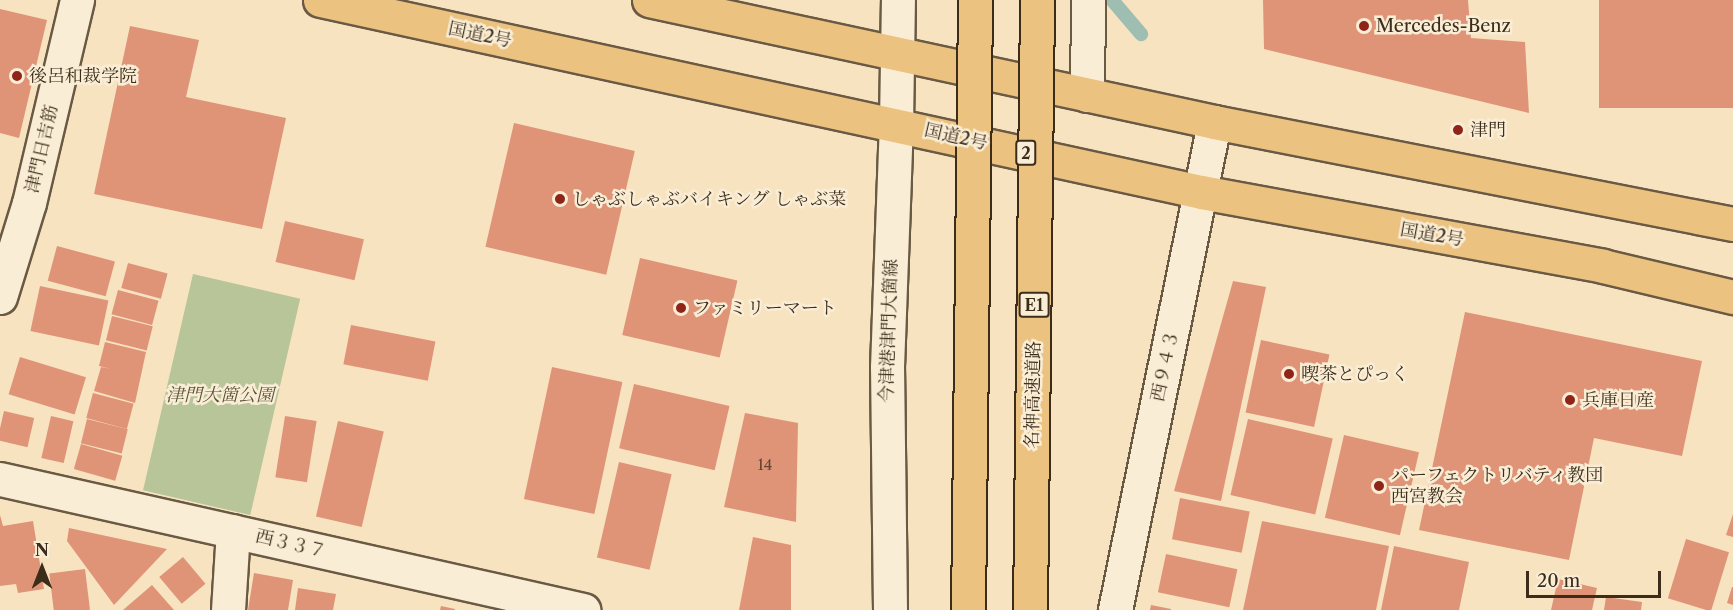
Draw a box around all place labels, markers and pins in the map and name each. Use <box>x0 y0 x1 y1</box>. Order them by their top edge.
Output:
place label: Mercedes-Benz <box>1376 15 1511 37</box>
marker: Mercedes-Benz <box>1357 19 1371 33</box>
place label: 後呂和裁学院 <box>29 65 137 87</box>
marker: 後呂和裁学院 <box>10 69 24 83</box>
place label: 津門 <box>1470 119 1506 141</box>
marker: 津門 <box>1451 123 1465 137</box>
place label: しゃぶしゃぶバイキング しゃぶ菜 <box>572 188 847 210</box>
marker: しゃぶしゃぶバイキング しゃぶ菜 <box>553 192 567 206</box>
place label: ファミリーマート <box>693 297 837 319</box>
marker: ファミリーマート <box>674 301 688 315</box>
place label: 喫茶とぴっく <box>1301 363 1409 385</box>
marker: 喫茶とぴっく <box>1282 367 1296 381</box>
place label: 兵庫日産 <box>1582 389 1654 411</box>
marker: 兵庫日産 <box>1563 393 1577 407</box>
place label: パーフェクトリバティ教団 西宮教会 <box>1391 465 1607 508</box>
marker: パーフェクトリバティ教団 西宮教会 <box>1372 479 1386 493</box>

